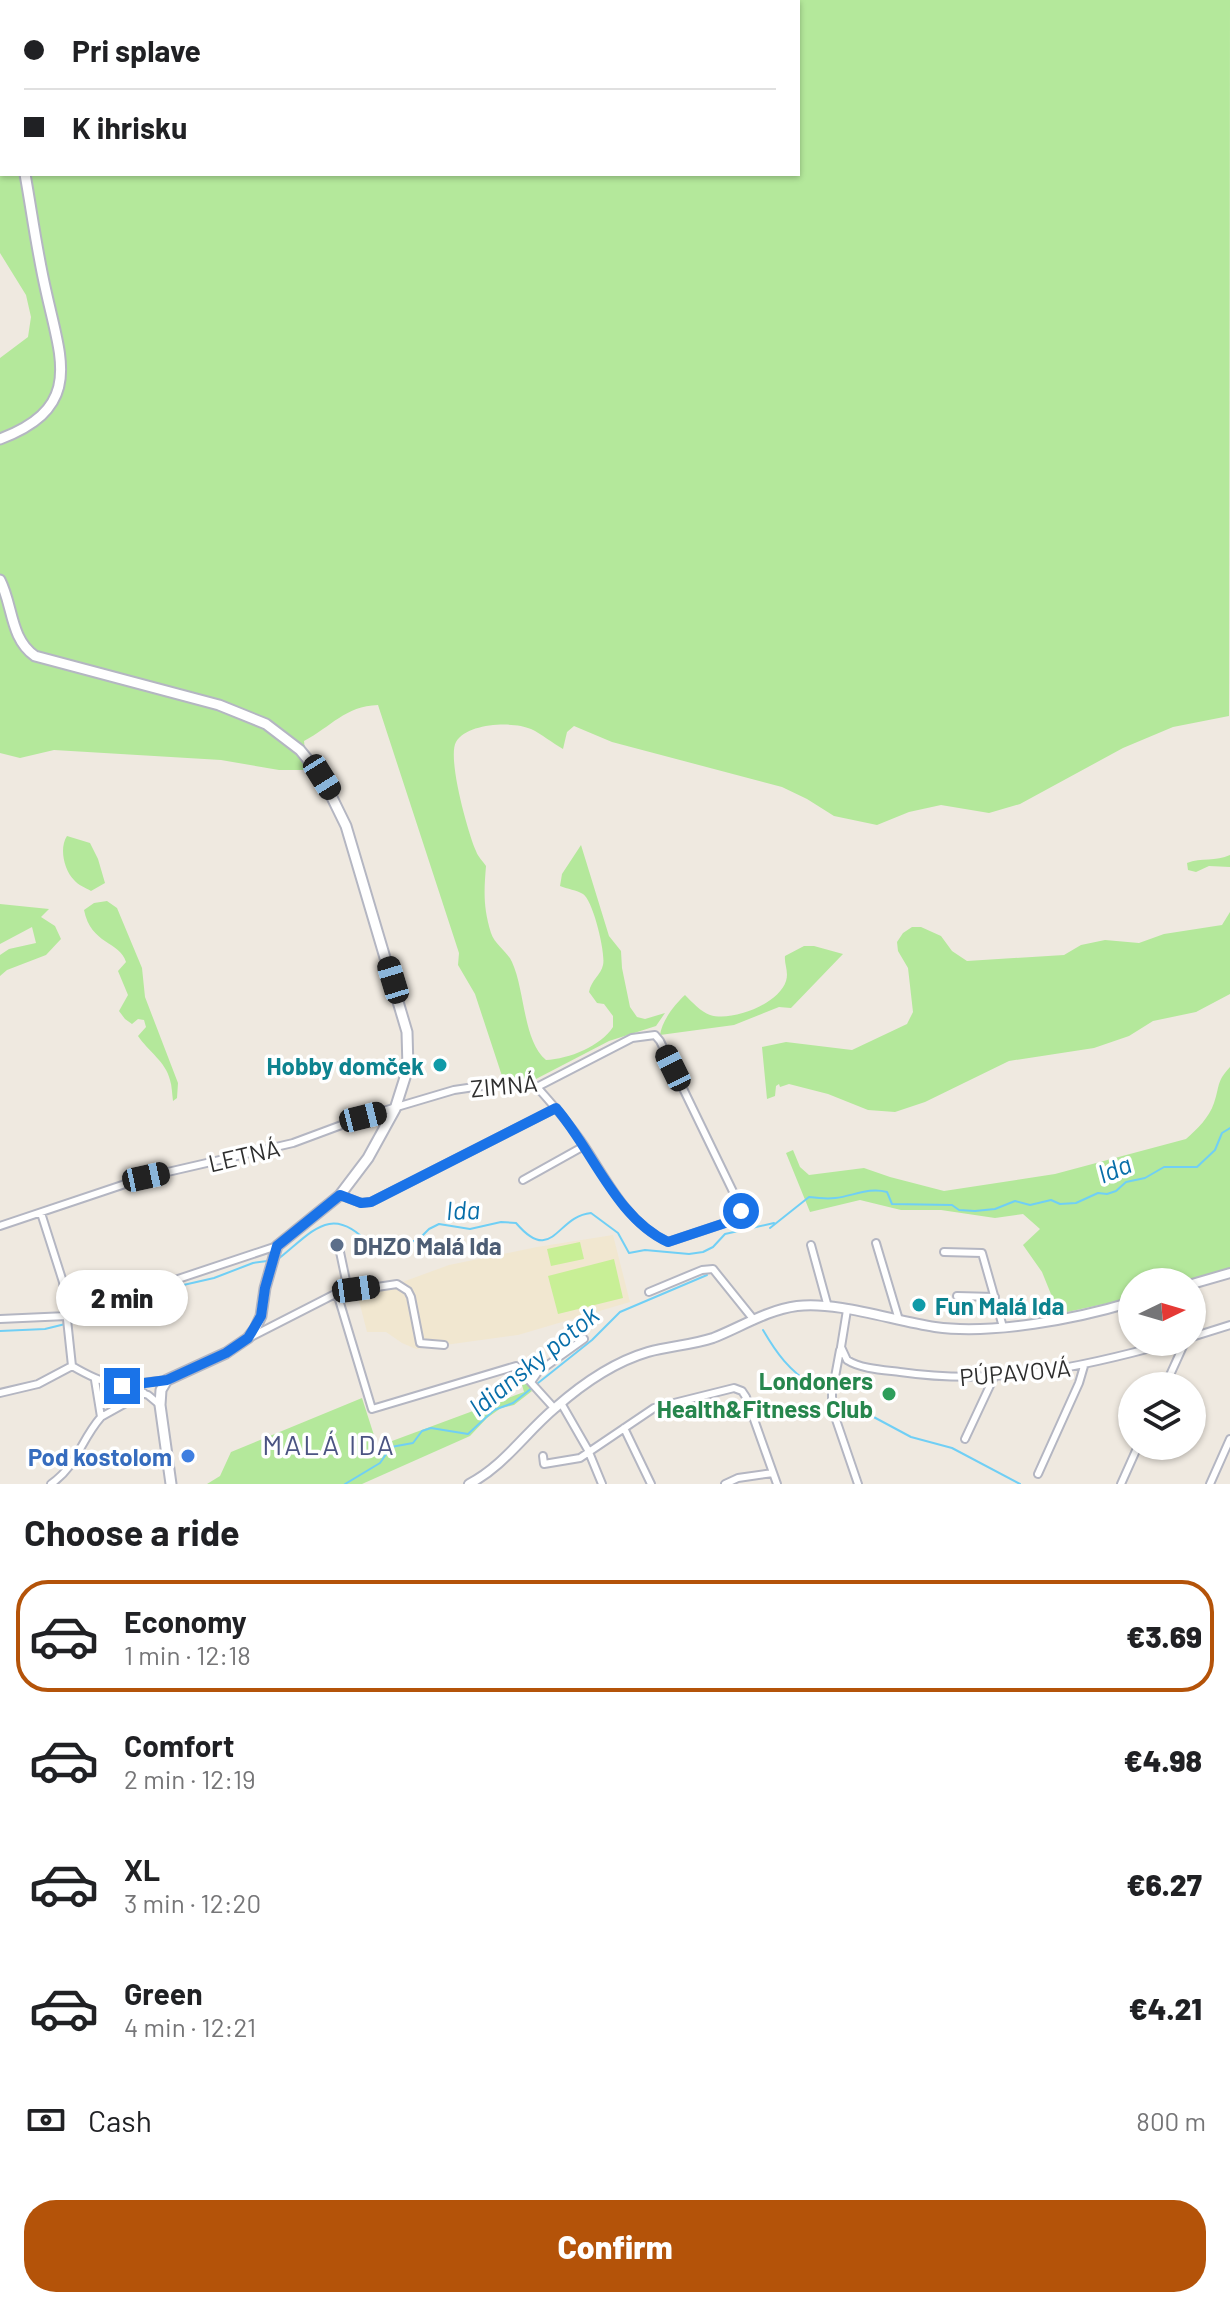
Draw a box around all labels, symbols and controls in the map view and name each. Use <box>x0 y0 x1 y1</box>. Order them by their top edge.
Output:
text: Pri splave <box>72 32 201 68</box>
text: K ihrisku <box>72 109 187 145</box>
car <box>299 750 345 804</box>
car <box>375 954 411 1006</box>
car <box>652 1041 694 1095</box>
place label: Hobby domček <box>266 1051 424 1080</box>
marker: Hobby domček <box>431 1056 449 1074</box>
street label: ZIMNÁ <box>469 1068 539 1102</box>
car <box>337 1100 389 1134</box>
street label: LETNÁ <box>205 1133 283 1177</box>
water label: Ida <box>1092 1147 1136 1189</box>
car <box>120 1160 172 1194</box>
water label: Ida <box>445 1193 481 1225</box>
route start <box>723 1193 759 1229</box>
place label: DHZO Malá Ida <box>353 1231 502 1260</box>
marker: DHZO Malá Ida <box>328 1236 346 1254</box>
north arrow <box>1118 1268 1206 1356</box>
map controls <box>1118 1268 1206 1460</box>
callout: 2 min <box>56 1270 188 1326</box>
car <box>331 1274 381 1304</box>
text: 2 min <box>91 1282 153 1313</box>
place label: Fun Malá Ida <box>935 1291 1064 1320</box>
marker: Fun Malá Ida <box>910 1296 928 1314</box>
water label: Idiansky potok <box>462 1298 604 1422</box>
street label: PÚPAVOVÁ <box>958 1353 1072 1391</box>
place label: Londoners Health&Fitness Club <box>657 1366 873 1423</box>
route end <box>104 1368 140 1404</box>
button: layers <box>1118 1372 1206 1460</box>
marker: Londoners Health&Fitness Club <box>880 1385 898 1403</box>
district label: MALÁ IDA <box>262 1427 396 1461</box>
place label: Pod kostolom <box>28 1442 172 1471</box>
marker: Pod kostolom <box>179 1447 197 1465</box>
text: Choose a ride <box>24 1510 240 1553</box>
icon: car <box>28 1600 100 1672</box>
text: Economy <box>124 1603 247 1639</box>
text: €3.69 <box>1126 1618 1202 1654</box>
text: 1 min · 12:18 <box>124 1639 251 1670</box>
icon: car <box>28 1724 100 1796</box>
text: Comfort <box>124 1727 234 1763</box>
text: €4.98 <box>1124 1742 1202 1778</box>
text: 2 min · 12:19 <box>124 1763 256 1794</box>
icon: car <box>28 1848 100 1920</box>
text: XL <box>124 1851 160 1887</box>
text: €6.27 <box>1126 1866 1202 1902</box>
text: 3 min · 12:20 <box>124 1887 261 1918</box>
icon: car <box>28 1972 100 2044</box>
text: Green <box>124 1975 203 2011</box>
text: €4.21 <box>1129 1990 1202 2026</box>
text: 4 min · 12:21 <box>124 2011 256 2042</box>
icon: cash <box>24 2098 68 2142</box>
text: Cash <box>88 2102 152 2138</box>
text: 800 m <box>1136 2105 1206 2136</box>
button: Confirm <box>24 2200 1206 2292</box>

